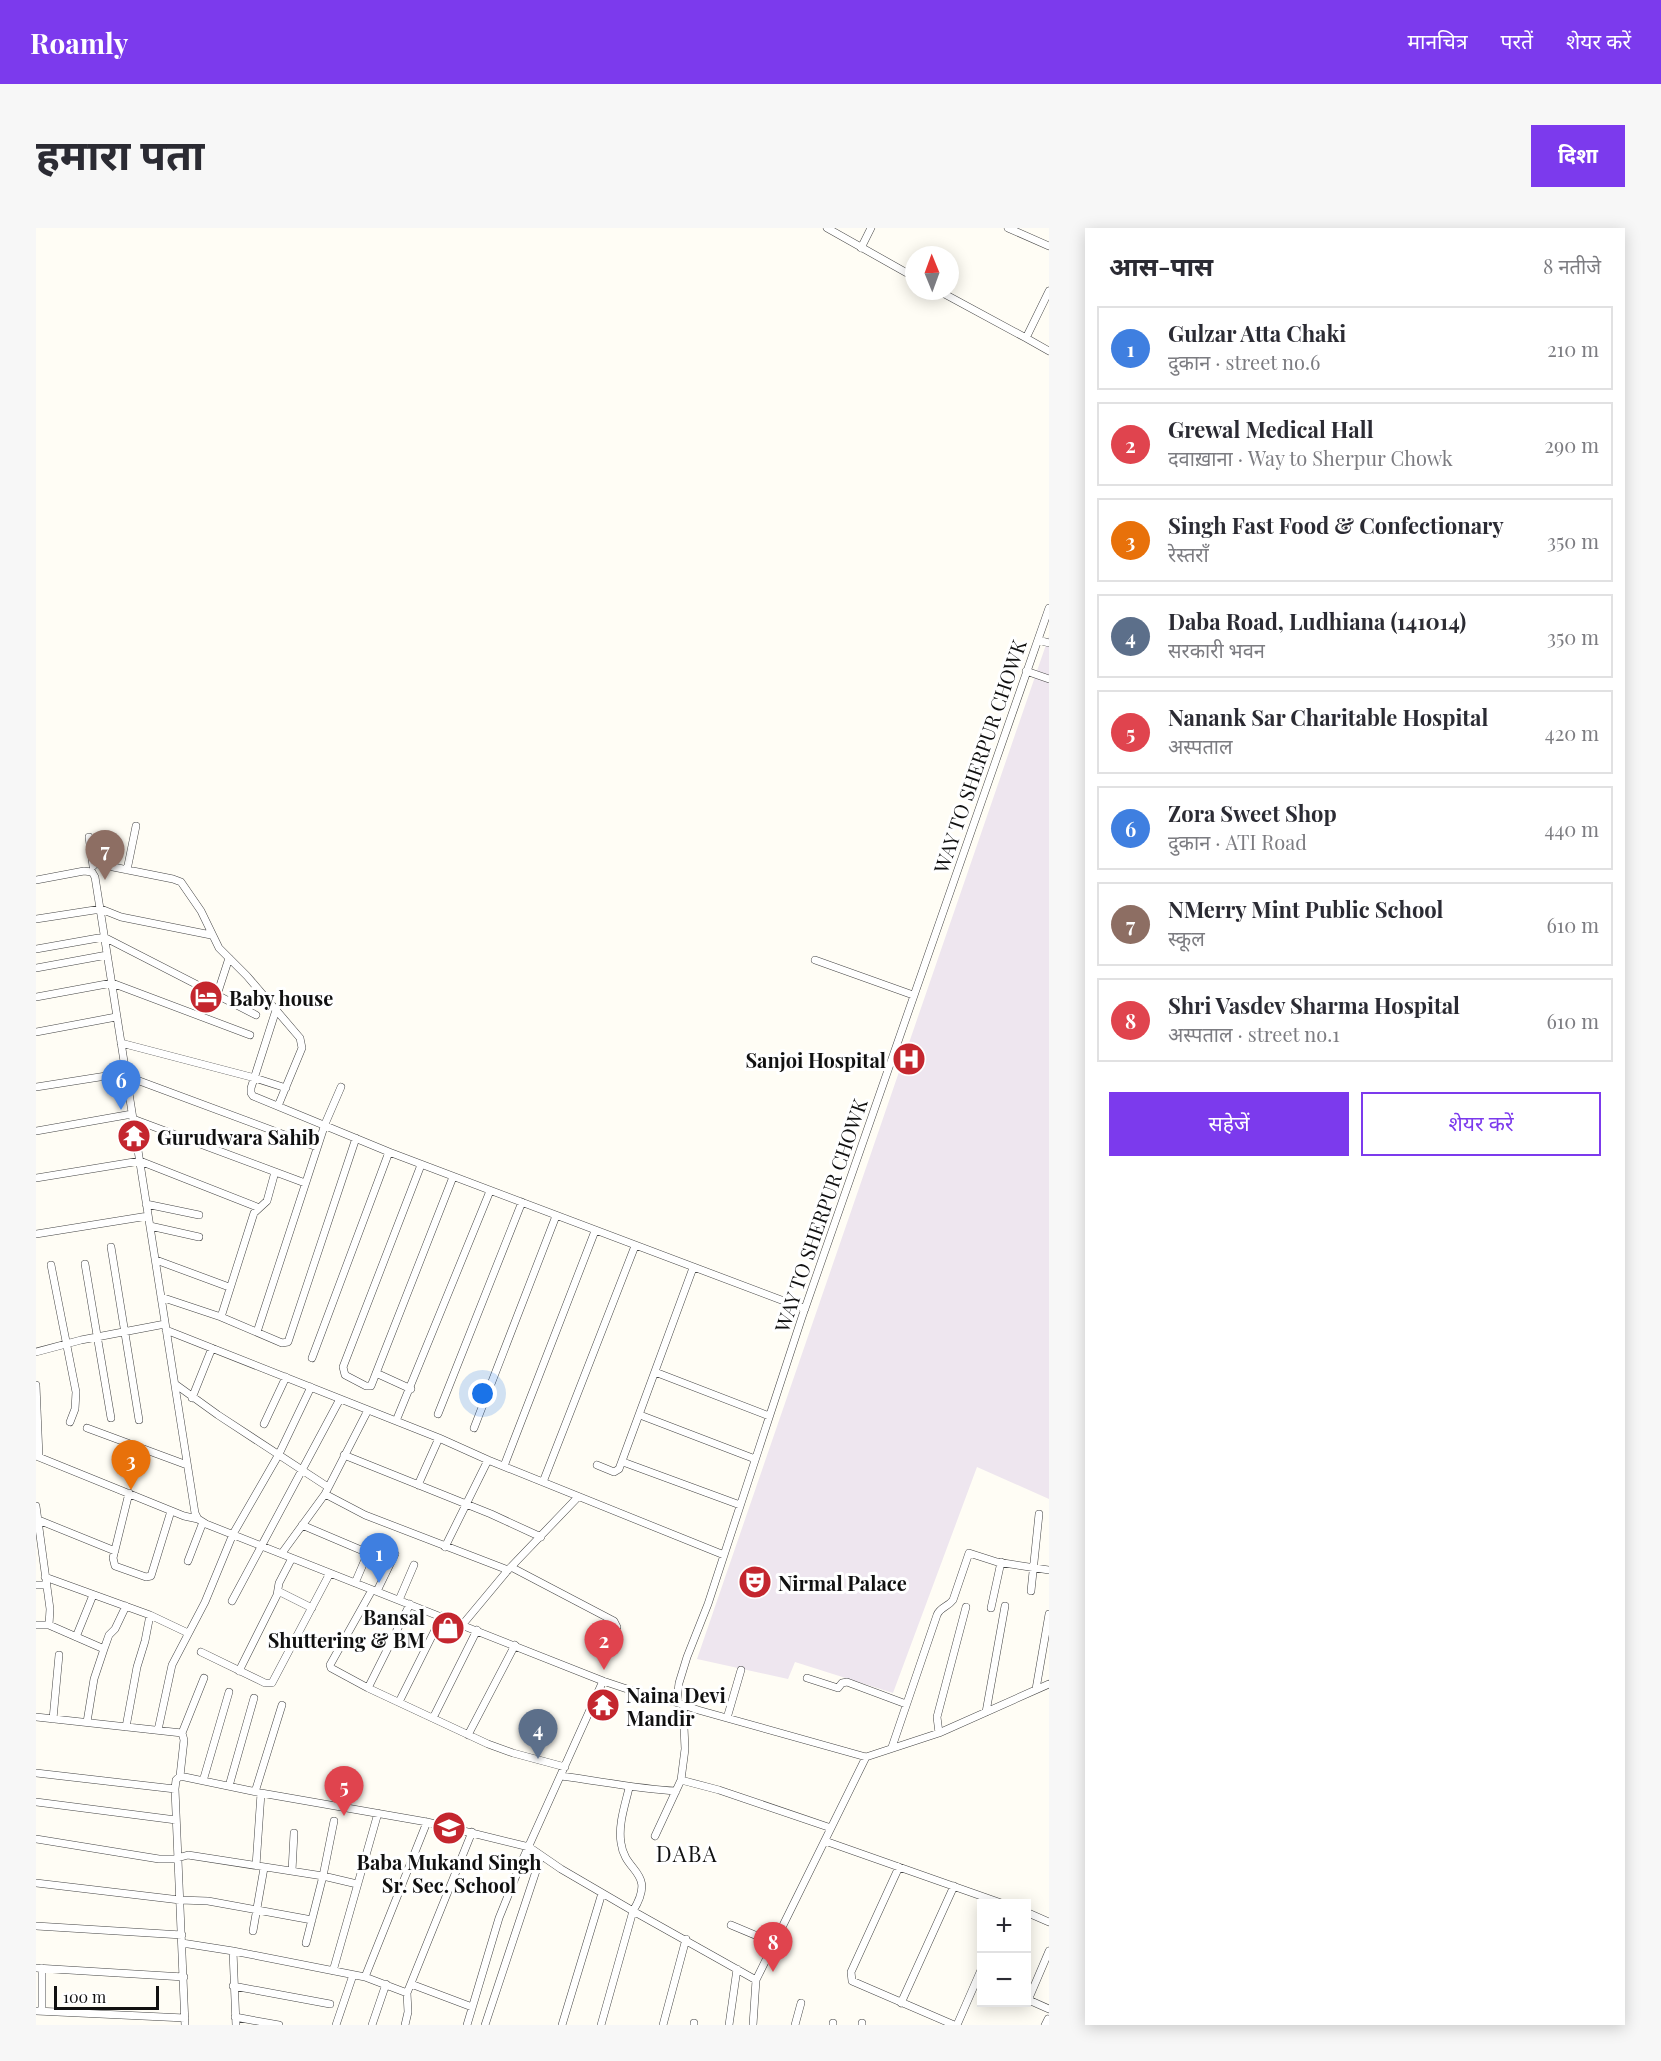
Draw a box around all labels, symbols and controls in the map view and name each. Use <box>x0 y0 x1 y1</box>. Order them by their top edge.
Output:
text: Roamly <box>30 24 128 61</box>
text: मानचित्र <box>1407 26 1468 54</box>
text: परतें <box>1501 26 1533 54</box>
text: शेयर करें <box>1566 26 1631 54</box>
text: हमारा पता <box>36 125 204 181</box>
button: दिशा <box>1531 125 1625 187</box>
north arrow <box>905 246 959 300</box>
text: आस-पास <box>1109 248 1213 283</box>
text: 8 नतीजे <box>1543 252 1601 279</box>
text: Gulzar Atta Chaki <box>1168 318 1346 348</box>
text: 1 <box>1127 335 1134 362</box>
text: 210 m <box>1547 335 1599 362</box>
text: दुकान · street no.6 <box>1168 348 1320 375</box>
text: Grewal Medical Hall <box>1168 414 1374 444</box>
text: 2 <box>1125 431 1136 458</box>
text: 290 m <box>1545 431 1599 458</box>
text: दवाख़ाना · Way to Sherpur Chowk <box>1168 444 1453 471</box>
text: Singh Fast Food & Confectionary <box>1168 510 1504 540</box>
text: 3 <box>1126 527 1135 554</box>
text: 350 m <box>1547 527 1599 554</box>
text: रेस्तराँ <box>1168 540 1209 567</box>
text: Daba Road, Ludhiana (141014) <box>1168 606 1466 636</box>
text: 4 <box>1125 623 1136 650</box>
text: 350 m <box>1547 623 1599 650</box>
street label: WAY TO SHERPUR CHOWK <box>926 635 1032 877</box>
text: सरकारी भवन <box>1168 636 1265 663</box>
text: Nanank Sar Charitable Hospital <box>1168 702 1488 732</box>
text: 5 <box>1126 719 1135 746</box>
text: 420 m <box>1545 719 1599 746</box>
text: अस्पताल <box>1168 732 1233 759</box>
text: Zora Sweet Shop <box>1168 798 1337 828</box>
text: 6 <box>1125 815 1136 842</box>
text: 440 m <box>1545 815 1599 842</box>
text: दुकान · ATI Road <box>1168 828 1307 855</box>
pin: 7 <box>86 830 124 880</box>
text: NMerry Mint Public School <box>1168 894 1443 924</box>
text: 7 <box>1126 911 1135 938</box>
text: 610 m <box>1547 911 1599 938</box>
text: स्कूल <box>1168 924 1205 951</box>
hotel icon: Baby house <box>188 979 224 1015</box>
place label: Baby house <box>229 984 333 1011</box>
text: Shri Vasdev Sharma Hospital <box>1168 990 1460 1020</box>
text: 8 <box>1125 1007 1136 1034</box>
text: 610 m <box>1547 1007 1599 1034</box>
text: अस्पताल · street no.1 <box>1168 1020 1340 1047</box>
hospital icon: Sanjoi Hospital <box>891 1041 927 1077</box>
place label: Sanjoi Hospital <box>745 1046 886 1073</box>
pin: 6 <box>102 1060 140 1110</box>
button: सहेजें <box>1109 1092 1349 1156</box>
button: शेयर करें <box>1361 1092 1601 1156</box>
street label: WAY TO SHERPUR CHOWK <box>767 1094 873 1336</box>
temple icon: Gurudwara Sahib <box>116 1118 152 1154</box>
place label: Gurudwara Sahib <box>157 1123 320 1150</box>
your location <box>468 1379 497 1408</box>
pin: 3 <box>112 1440 151 1490</box>
pin: 1 <box>360 1534 398 1583</box>
theatre icon: Nirmal Palace <box>737 1564 773 1600</box>
place label: Nirmal Palace <box>778 1569 907 1596</box>
place label: Bansal Shuttering & BM <box>268 1603 425 1653</box>
shop icon: Bansal Shuttering & BM <box>430 1610 466 1646</box>
pin: 2 <box>584 1620 624 1670</box>
place label: Naina Devi Mandir <box>626 1681 726 1731</box>
temple icon: Naina Devi Mandir <box>585 1687 621 1723</box>
pin: 4 <box>518 1710 558 1759</box>
pin: 5 <box>324 1766 364 1816</box>
school or university icon: Baba Mukand Singh Sr. Sec. School <box>431 1810 467 1846</box>
district label: DABA <box>656 1838 718 1868</box>
place label: Baba Mukand Singh Sr. Sec. School <box>356 1848 542 1898</box>
map controls <box>977 1899 1031 2007</box>
button: + <box>977 1899 1031 1953</box>
pin: 8 <box>754 1922 792 1972</box>
button: − <box>977 1953 1031 2007</box>
scale bar <box>54 1983 159 2010</box>
text: 100 m <box>63 1986 106 2007</box>

